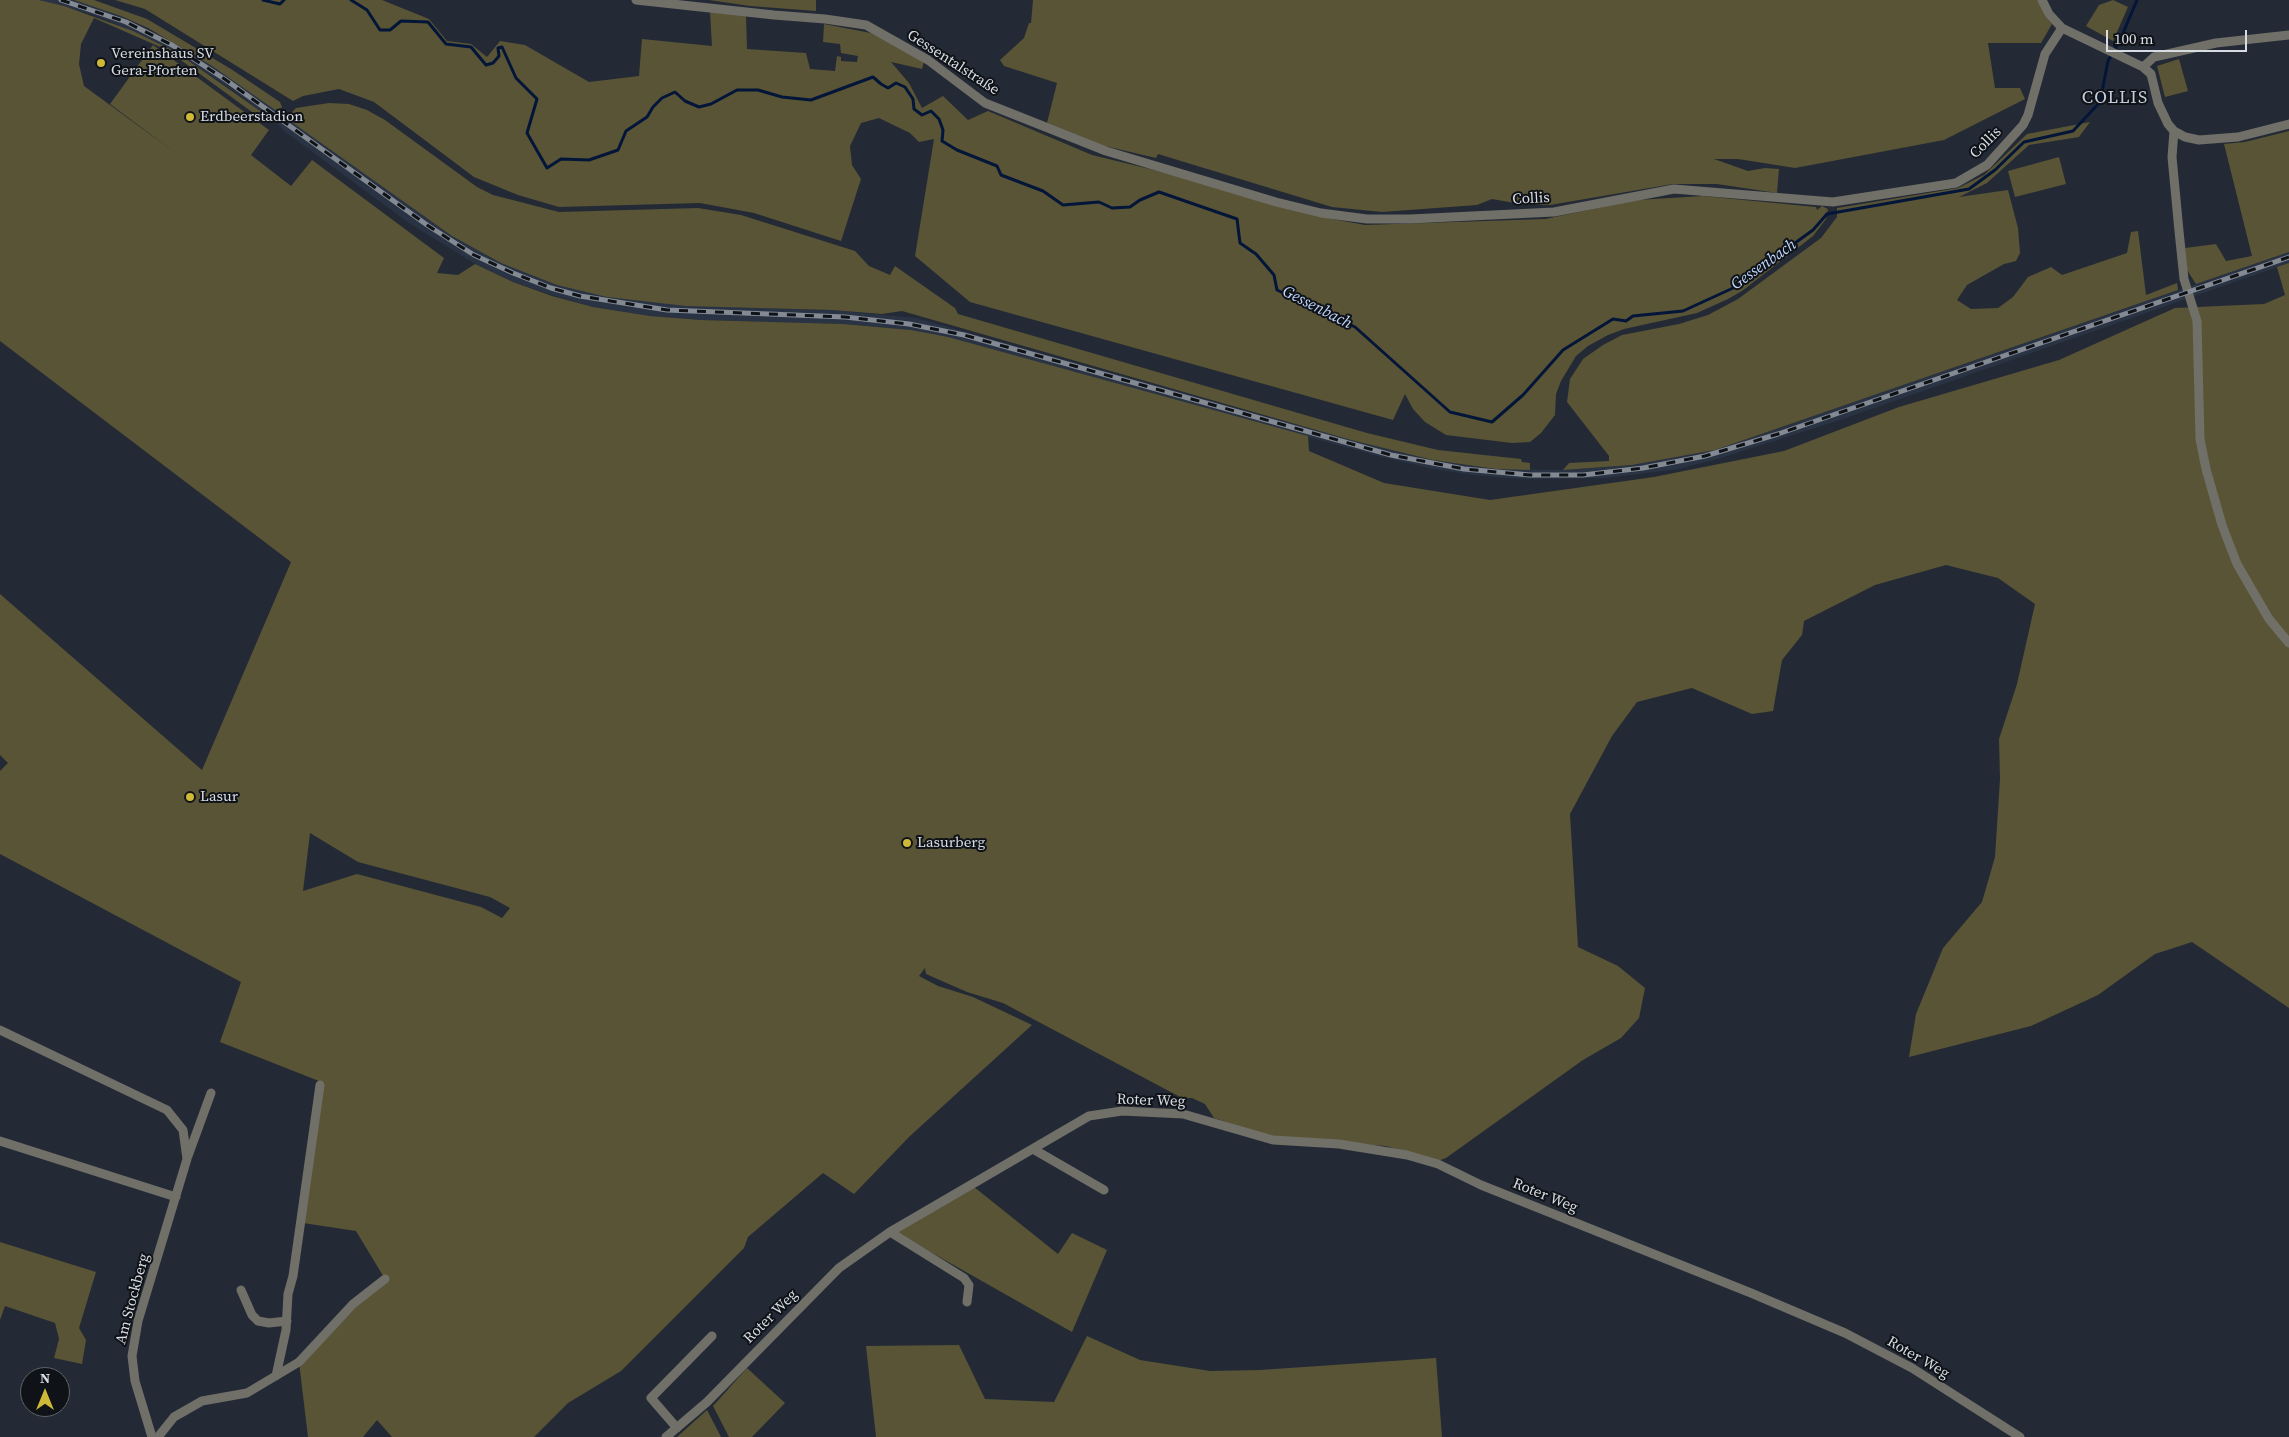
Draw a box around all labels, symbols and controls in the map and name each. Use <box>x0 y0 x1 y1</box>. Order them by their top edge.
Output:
scale bar <box>2109 20 2250 52</box>
street label: Gessentalstraße <box>904 27 1002 99</box>
text: 100 m <box>2114 28 2154 49</box>
place label: Vereinshaus SV Gera-Pforten <box>111 45 214 80</box>
marker: Vereinshaus SV Gera-Pforten <box>95 57 107 69</box>
district label: COLLIS <box>2081 87 2149 109</box>
place label: Erdbeerstadion <box>200 108 303 126</box>
marker: Erdbeerstadion <box>184 111 196 123</box>
street label: Collis <box>1966 123 2006 163</box>
street label: Collis <box>1512 189 1550 209</box>
water label: Gessenbach <box>1728 236 1800 294</box>
water label: Gessenbach <box>1279 282 1355 334</box>
place label: Lasur <box>200 788 238 806</box>
marker: Lasur <box>184 791 196 803</box>
place label: Lasurberg <box>917 834 985 852</box>
marker: Lasurberg <box>901 837 913 849</box>
street label: Roter Weg <box>1116 1091 1186 1111</box>
street label: Roter Weg <box>1510 1175 1580 1217</box>
street label: Am Stockberg <box>112 1252 154 1346</box>
street label: Roter Weg <box>740 1286 802 1348</box>
street label: Roter Weg <box>1884 1333 1952 1383</box>
north arrow <box>20 1367 70 1417</box>
text: N <box>40 1368 50 1388</box>

